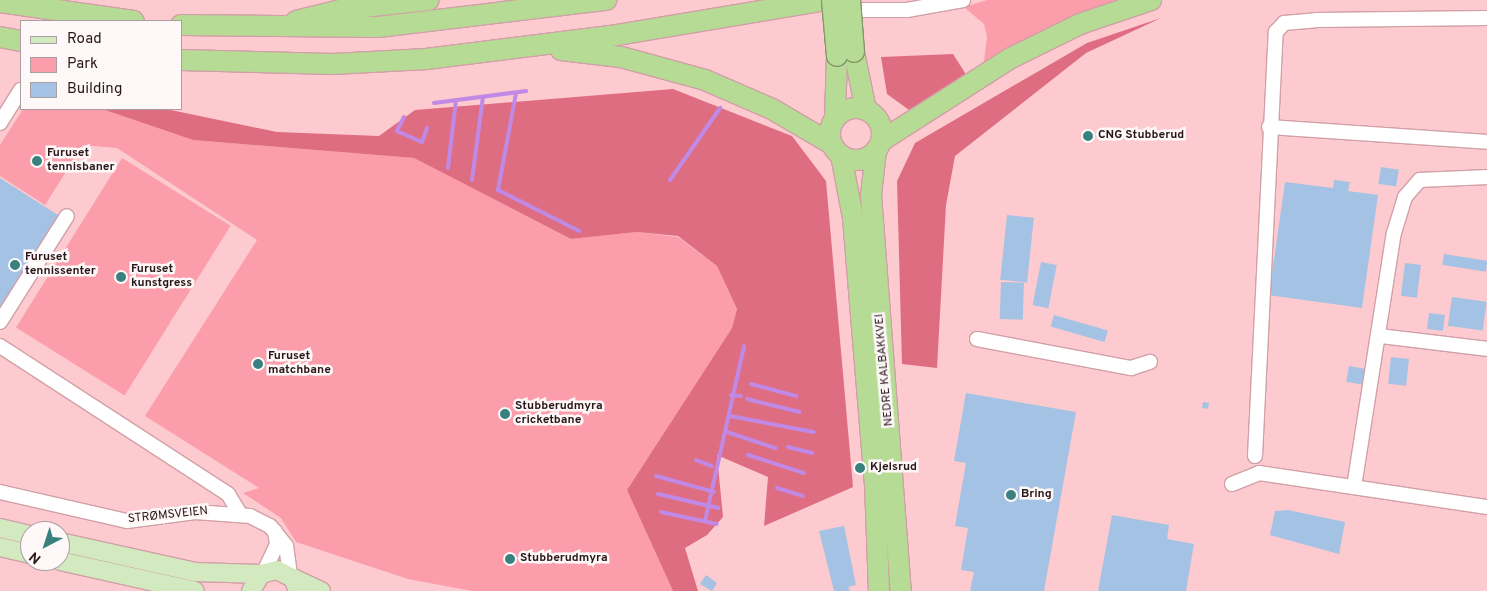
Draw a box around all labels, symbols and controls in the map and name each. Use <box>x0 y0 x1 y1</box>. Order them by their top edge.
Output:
legend <box>20 20 182 110</box>
text: Road <box>67 30 102 49</box>
text: Park <box>67 55 98 74</box>
text: Building <box>67 80 122 99</box>
place label: CNG Stubberud <box>1098 129 1184 143</box>
marker: CNG Stubberud <box>1082 130 1094 142</box>
place label: Furuset tennisbaner <box>47 147 115 175</box>
marker: Furuset tennisbaner <box>31 155 43 167</box>
place label: Furuset tennissenter <box>25 251 96 279</box>
marker: Furuset tennissenter <box>9 259 21 271</box>
place label: Furuset kunstgress <box>131 263 192 291</box>
marker: Furuset kunstgress <box>115 271 127 283</box>
street label: NEDRE KALBAKKVEI <box>873 313 897 427</box>
place label: Furuset matchbane <box>268 350 331 378</box>
marker: Furuset matchbane <box>252 358 264 370</box>
place label: Stubberudmyra cricketbane <box>515 400 603 428</box>
marker: Stubberudmyra cricketbane <box>499 408 511 420</box>
place label: Kjelsrud <box>870 461 917 475</box>
marker: Kjelsrud <box>854 462 866 474</box>
place label: Bring <box>1021 488 1052 502</box>
marker: Bring <box>1005 489 1017 501</box>
street label: STRØMSVEIEN <box>127 505 209 527</box>
north arrow <box>20 521 70 571</box>
text: N <box>26 547 45 567</box>
place label: Stubberudmyra <box>520 552 608 566</box>
marker: Stubberudmyra <box>504 553 516 565</box>

